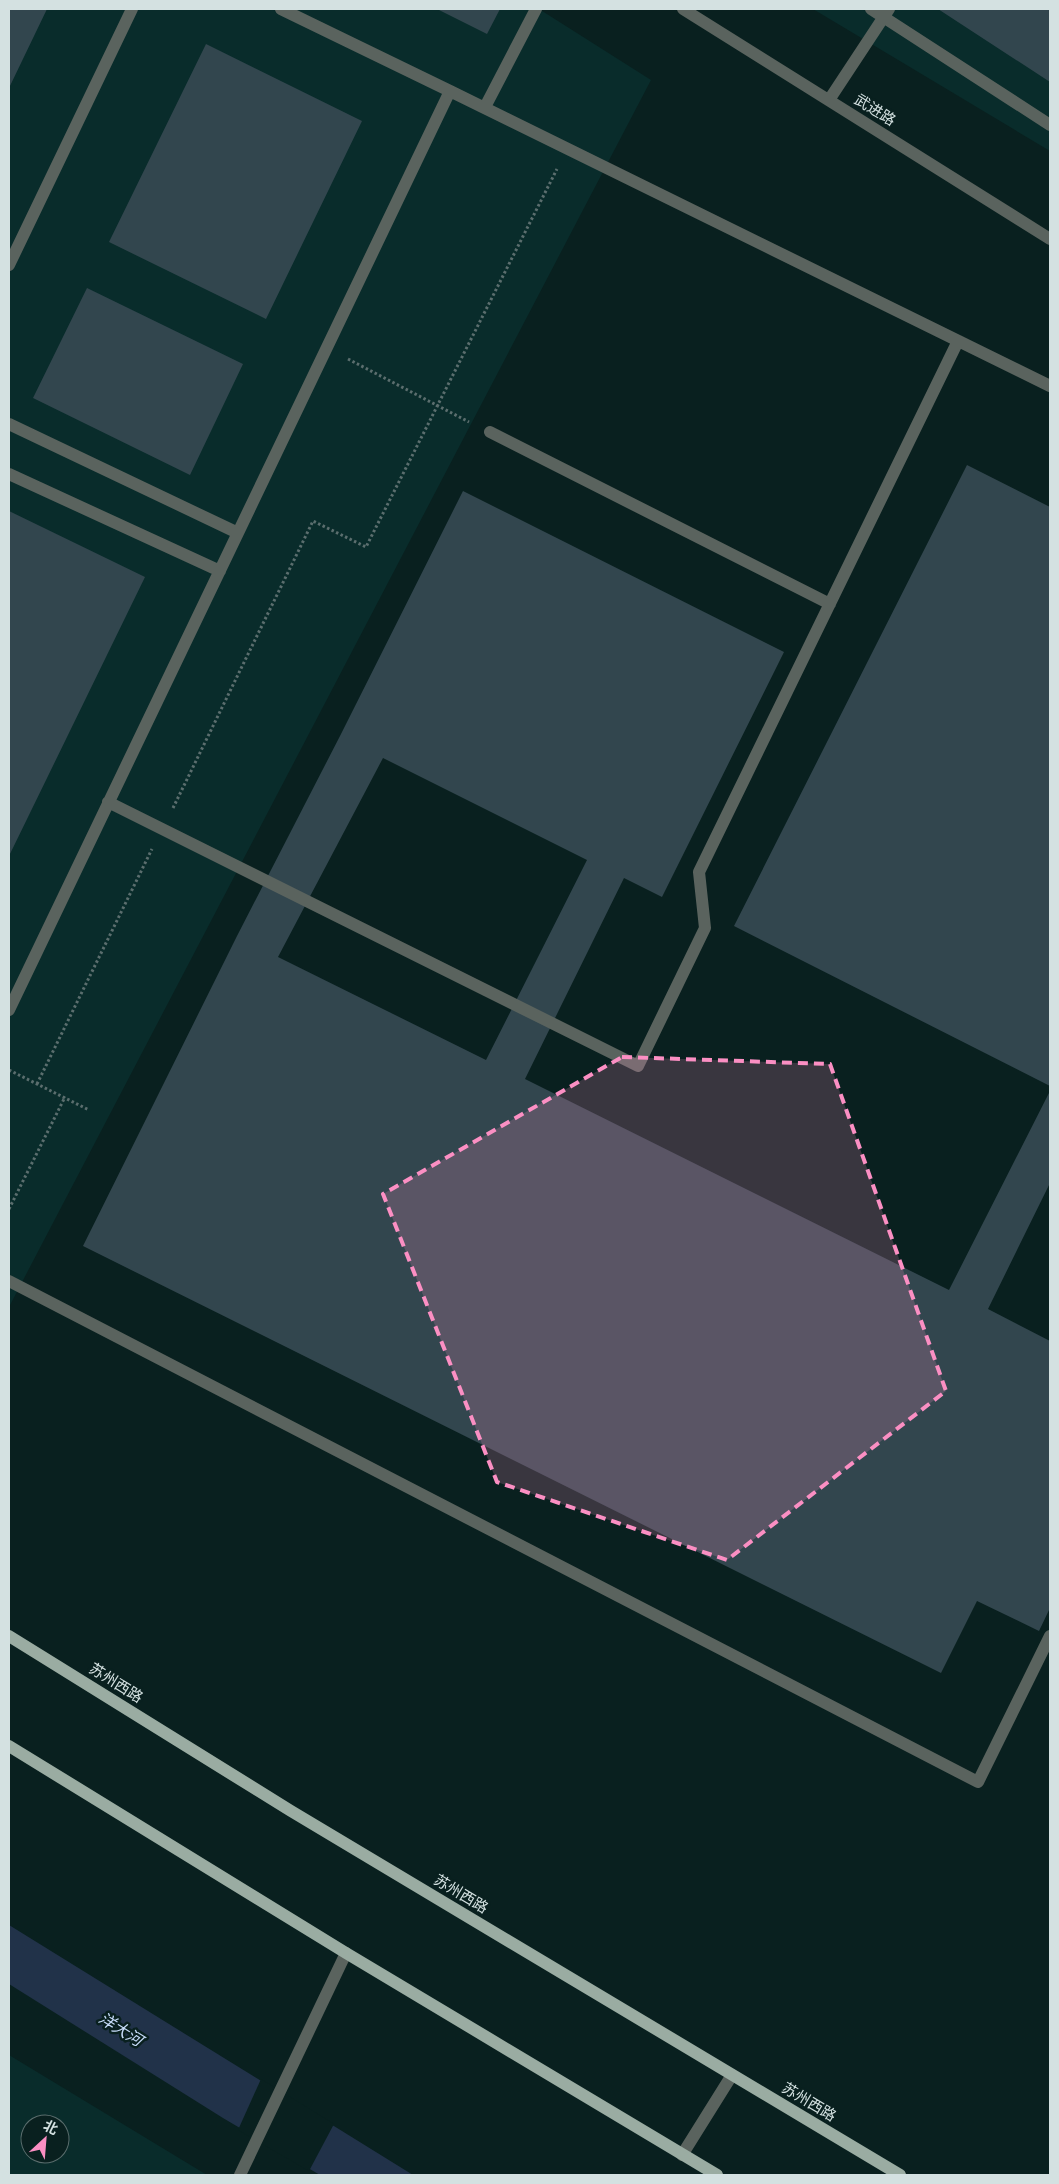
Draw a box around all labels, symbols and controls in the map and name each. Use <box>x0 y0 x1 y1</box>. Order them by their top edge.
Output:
street label: 武进路 <box>850 88 900 131</box>
street label: 苏州西路 <box>85 1657 148 1708</box>
street label: 苏州西路 <box>430 1868 493 1919</box>
water label: 洋大河 <box>94 2006 150 2053</box>
street label: 苏州西路 <box>778 2076 841 2127</box>
north arrow <box>20 2114 70 2164</box>
text: 北 <box>40 2114 62 2139</box>

